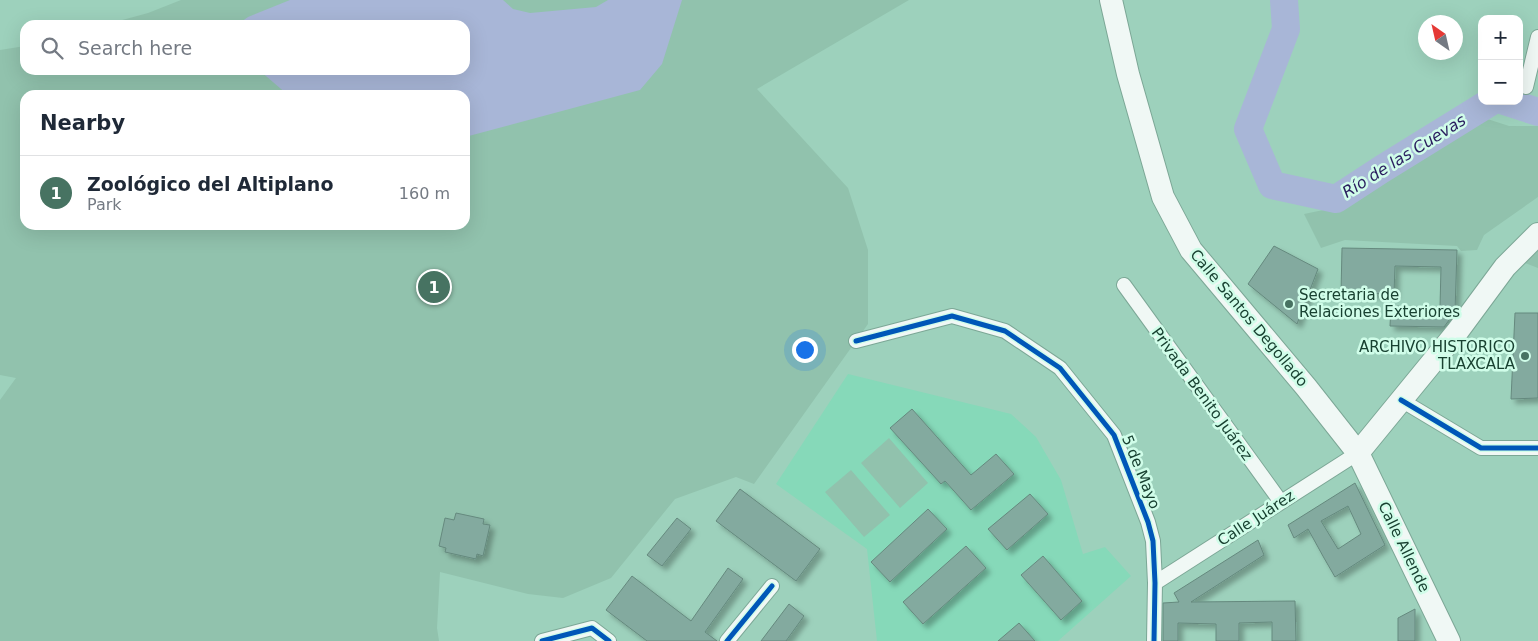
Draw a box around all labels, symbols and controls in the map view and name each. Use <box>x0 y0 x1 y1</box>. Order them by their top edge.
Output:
north arrow <box>1418 15 1463 60</box>
map controls <box>1478 15 1523 105</box>
button: + <box>1478 15 1523 60</box>
search box <box>20 20 470 75</box>
icon: search <box>38 34 66 62</box>
text: Search here <box>78 37 192 59</box>
button: − <box>1478 60 1523 105</box>
water label: Río de las Cuevas <box>1339 110 1469 202</box>
text: Nearby <box>40 111 125 135</box>
text: Zoológico del Altiplano <box>87 173 333 195</box>
text: 1 <box>50 184 62 203</box>
text: 160 m <box>399 184 450 203</box>
text: Park <box>87 195 122 214</box>
street label: Calle Santos Degollado <box>1186 246 1312 390</box>
pin: 1 <box>418 268 450 306</box>
place label: Secretaria de Relaciones Exteriores <box>1299 286 1460 321</box>
marker: Secretaria de Relaciones Exteriores <box>1283 298 1295 310</box>
street label: Privada Benito Juárez <box>1148 324 1256 464</box>
your location <box>792 337 818 363</box>
place label: ARCHIVO HISTORICO TLAXCALA <box>1359 338 1516 373</box>
marker: ARCHIVO HISTORICO TLAXCALA <box>1519 350 1531 362</box>
street label: 5 de Mayo <box>1118 432 1164 512</box>
street label: Calle Juárez <box>1214 486 1298 550</box>
street label: Calle Allende <box>1374 499 1434 595</box>

